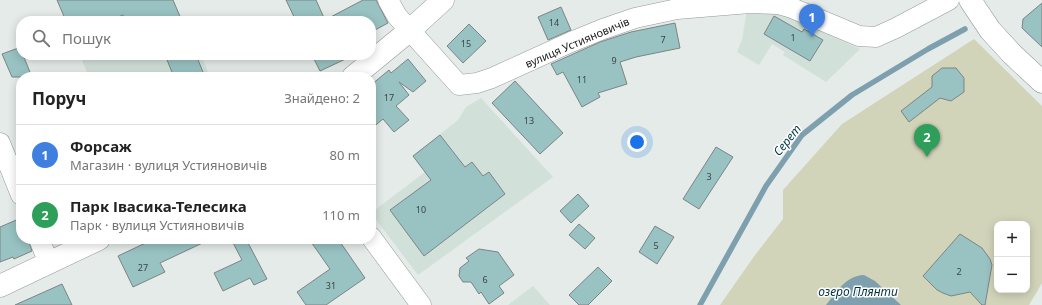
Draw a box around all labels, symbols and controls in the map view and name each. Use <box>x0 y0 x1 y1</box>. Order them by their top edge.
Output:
pin: 1 <box>799 4 825 37</box>
street label: вулиця Устияновичів <box>522 13 632 71</box>
search box <box>16 16 376 60</box>
house number: 14 <box>549 16 559 29</box>
icon: search <box>30 27 52 49</box>
text: Пошук <box>62 28 111 48</box>
house number: 1 <box>790 31 796 44</box>
house number: 7 <box>660 33 666 46</box>
house number: 15 <box>461 37 471 50</box>
house number: 9 <box>611 54 617 67</box>
house number: 11 <box>577 73 587 86</box>
text: Поруч <box>32 87 86 110</box>
text: Знайдено: 2 <box>284 89 360 107</box>
house number: 17 <box>384 91 394 104</box>
house number: 13 <box>524 114 534 127</box>
water label: Серет <box>769 121 805 159</box>
pin: 2 <box>914 124 940 157</box>
your location <box>627 132 647 152</box>
text: Форсаж <box>70 136 132 156</box>
text: 1 <box>41 146 49 164</box>
text: 80 m <box>330 146 360 164</box>
text: Магазин · вулиця Устияновичів <box>70 156 267 174</box>
house number: 3 <box>706 170 712 183</box>
text: Парк Івасика-Телесика <box>70 196 247 216</box>
house number: 10 <box>416 203 426 216</box>
text: 2 <box>41 206 49 224</box>
text: 110 m <box>322 206 360 224</box>
text: Парк · вулиця Устияновичів <box>70 216 244 234</box>
map controls <box>994 221 1030 293</box>
button: + <box>994 221 1030 257</box>
house number: 5 <box>653 239 659 252</box>
button: − <box>994 257 1030 293</box>
house number: 27 <box>138 261 148 274</box>
house number: 2 <box>956 265 962 278</box>
house number: 6 <box>482 273 488 286</box>
house number: 31 <box>326 279 336 292</box>
water label: озеро Плянти <box>818 283 898 300</box>

